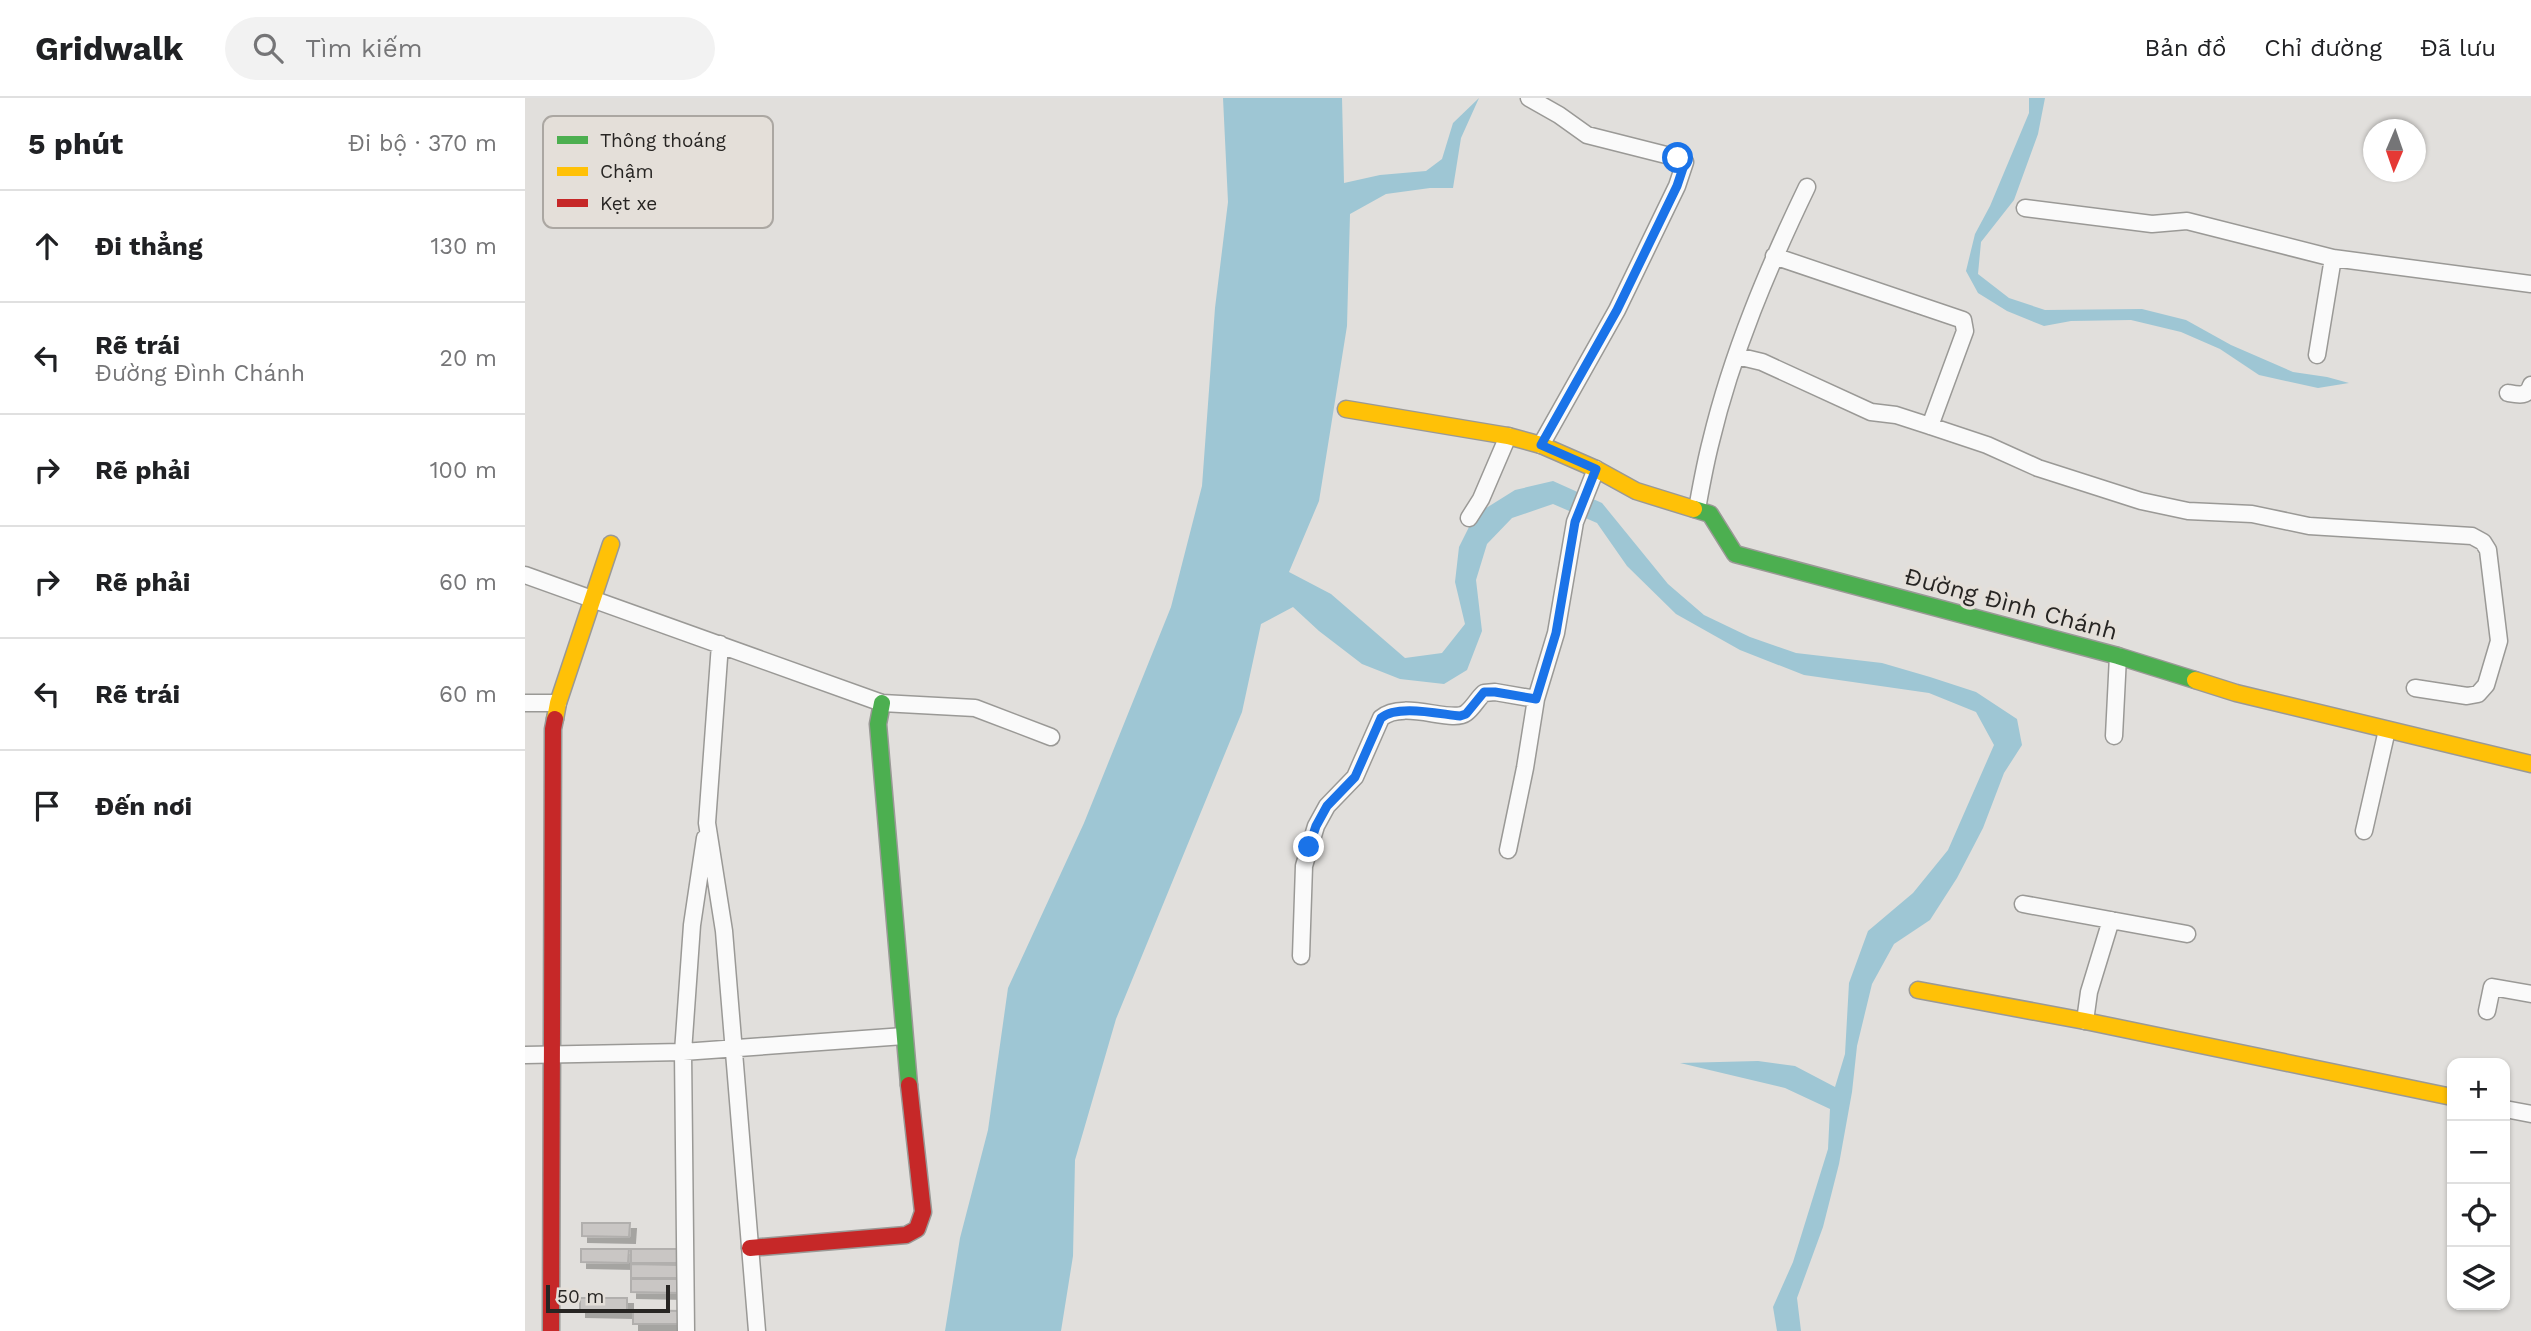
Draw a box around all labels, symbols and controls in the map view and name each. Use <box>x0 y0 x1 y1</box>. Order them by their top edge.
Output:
search box <box>225 17 715 80</box>
text: Gridwalk <box>35 29 183 68</box>
icon: search <box>249 29 287 67</box>
text: Tìm kiếm <box>305 33 423 63</box>
text: Bản đồ <box>2145 34 2226 62</box>
text: Chỉ đường <box>2264 34 2382 62</box>
text: Đã lưu <box>2420 34 2496 62</box>
legend <box>543 116 773 228</box>
north arrow <box>2363 119 2426 182</box>
text: 5 phút <box>28 126 123 161</box>
text: Thông thoáng <box>600 129 727 152</box>
text: Đi bộ · 370 m <box>348 130 497 157</box>
route start <box>1662 142 1693 173</box>
text: Chậm <box>600 160 654 183</box>
text: Kẹt xe <box>600 192 657 215</box>
icon: ahead <box>28 227 66 265</box>
text: Đi thẳng <box>95 231 203 261</box>
text: 130 m <box>431 233 497 260</box>
text: Rẽ trái <box>95 330 180 360</box>
icon: left <box>28 339 66 377</box>
text: 20 m <box>440 345 497 372</box>
text: Đường Đình Chánh <box>95 360 305 387</box>
icon: right <box>28 451 66 489</box>
text: Rẽ phải <box>95 455 190 485</box>
text: 100 m <box>430 457 497 484</box>
street label: Đường Đình Chánh <box>1902 562 2120 646</box>
icon: right <box>28 563 66 601</box>
text: Rẽ phải <box>95 567 190 597</box>
text: 60 m <box>439 569 497 596</box>
icon: left <box>28 675 66 713</box>
text: Rẽ trái <box>95 679 180 709</box>
text: 60 m <box>439 681 497 708</box>
icon: arrive <box>28 787 66 825</box>
text: Đến nơi <box>95 791 192 821</box>
route end <box>1293 831 1324 862</box>
map controls <box>2447 1058 2510 1310</box>
button: + <box>2447 1058 2510 1121</box>
button: − <box>2447 1121 2510 1184</box>
button: locate <box>2447 1184 2510 1247</box>
button: layers <box>2447 1247 2510 1310</box>
scale bar <box>546 1282 670 1314</box>
text: 50 m <box>557 1285 604 1308</box>

